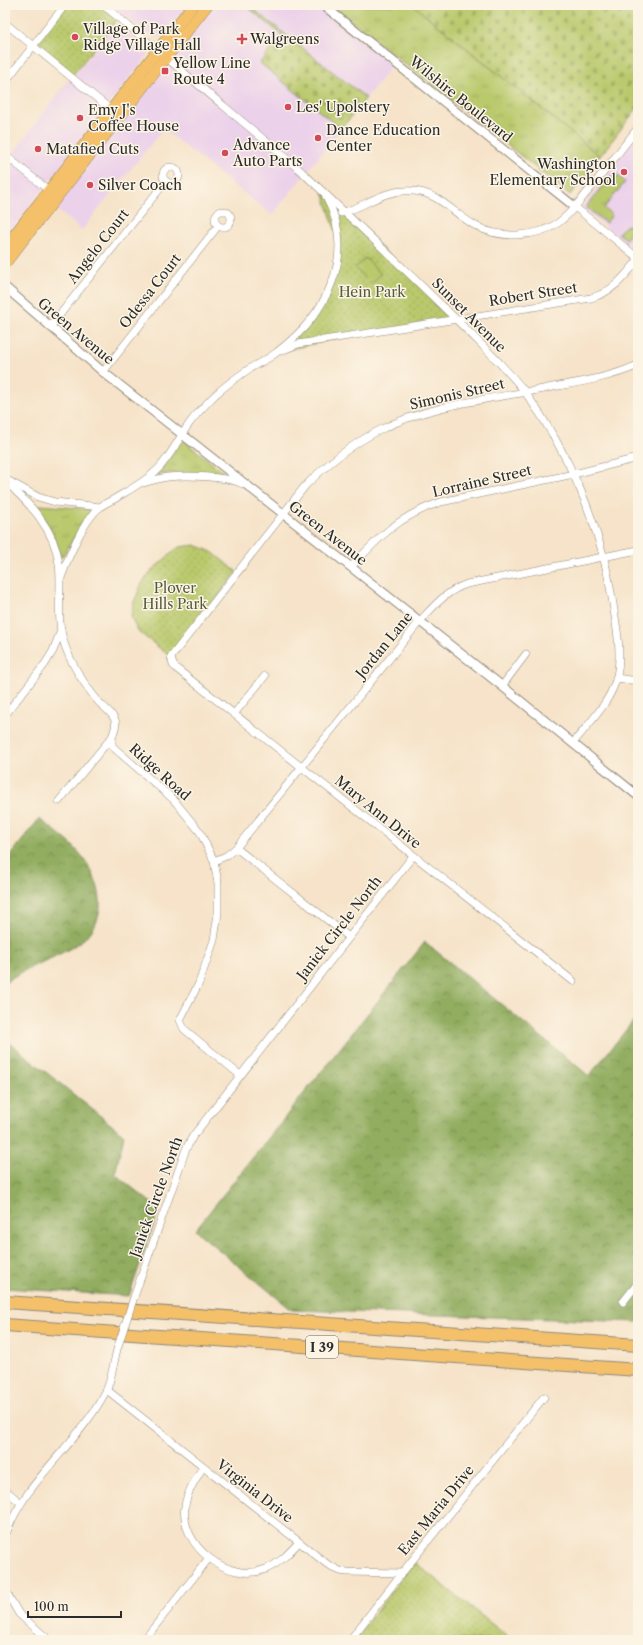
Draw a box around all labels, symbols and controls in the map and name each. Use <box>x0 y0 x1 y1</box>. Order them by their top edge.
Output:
place label: Village of Park Ridge Village Hall <box>82 20 201 54</box>
place label: Walgreens <box>249 30 319 48</box>
marker: Village of Park Ridge Village Hall <box>70 32 80 42</box>
marker: Walgreens <box>237 34 247 44</box>
street label: Wilshire Boulevard <box>405 51 517 146</box>
place label: Yellow Line Route 4 <box>172 54 251 88</box>
marker: Yellow Line Route 4 <box>160 66 170 76</box>
place label: Les' Upolstery <box>296 98 390 116</box>
place label: Emy J's Coffee House <box>88 101 179 135</box>
marker: Les' Upolstery <box>283 102 293 112</box>
marker: Emy J's Coffee House <box>75 113 85 123</box>
place label: Dance Education Center <box>326 121 441 155</box>
marker: Dance Education Center <box>313 133 323 143</box>
place label: Advance Auto Parts <box>232 136 302 170</box>
place label: Matafied Cuts <box>46 140 139 158</box>
marker: Matafied Cuts <box>33 144 43 154</box>
marker: Advance Auto Parts <box>220 148 230 158</box>
place label: Washington Elementary School <box>490 155 616 189</box>
marker: Washington Elementary School <box>619 167 629 177</box>
place label: Silver Coach <box>98 176 182 194</box>
marker: Silver Coach <box>85 180 95 190</box>
street label: Angelo Court <box>63 205 133 288</box>
street label: Odessa Court <box>115 250 185 332</box>
street label: Sunset Avenue <box>428 274 510 356</box>
street label: Robert Street <box>488 278 579 310</box>
park label: Hein Park <box>339 283 406 301</box>
street label: Green Avenue <box>34 294 118 368</box>
street label: Simonis Street <box>408 374 506 414</box>
street label: Lorraine Street <box>431 461 533 501</box>
street label: Green Avenue <box>285 497 371 569</box>
park label: Plover Hills Park <box>143 579 208 613</box>
street label: Jordan Lane <box>350 608 416 684</box>
street label: Ridge Road <box>126 740 195 805</box>
street label: Mary Ann Drive <box>331 772 425 852</box>
street label: Janick Circle North <box>291 872 385 985</box>
street label: Janick Circle North <box>125 1134 186 1262</box>
road number: I 39 <box>306 1336 338 1358</box>
street label: Virginia Drive <box>212 1455 297 1527</box>
street label: East Maria Drive <box>394 1461 478 1559</box>
scale bar <box>28 1593 121 1619</box>
text: 100 m <box>34 1599 69 1614</box>

